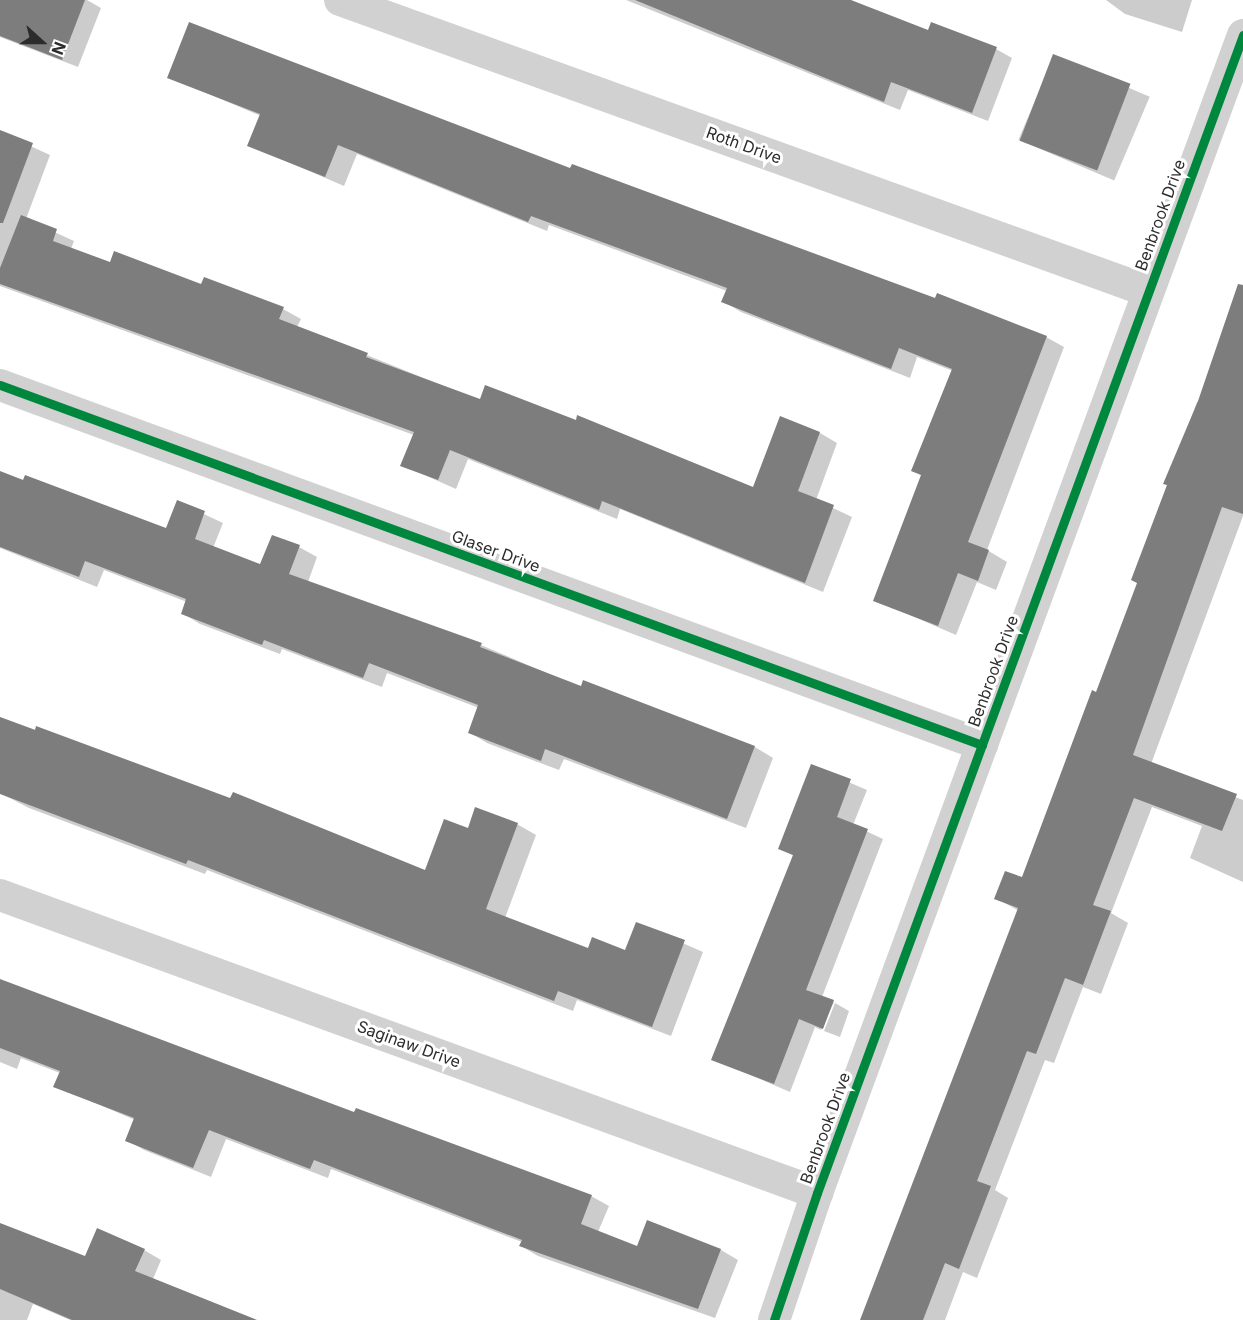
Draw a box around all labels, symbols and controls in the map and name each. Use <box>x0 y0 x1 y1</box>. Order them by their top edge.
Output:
north arrow <box>12 12 72 72</box>
text: N <box>47 39 70 58</box>
street label: Roth Drive <box>704 123 784 167</box>
street label: Benbrook Drive <box>1131 157 1189 273</box>
street label: Glaser Drive <box>449 526 543 576</box>
street label: Benbrook Drive <box>964 613 1022 729</box>
street label: Saginaw Drive <box>355 1016 463 1072</box>
street label: Benbrook Drive <box>796 1070 854 1186</box>

